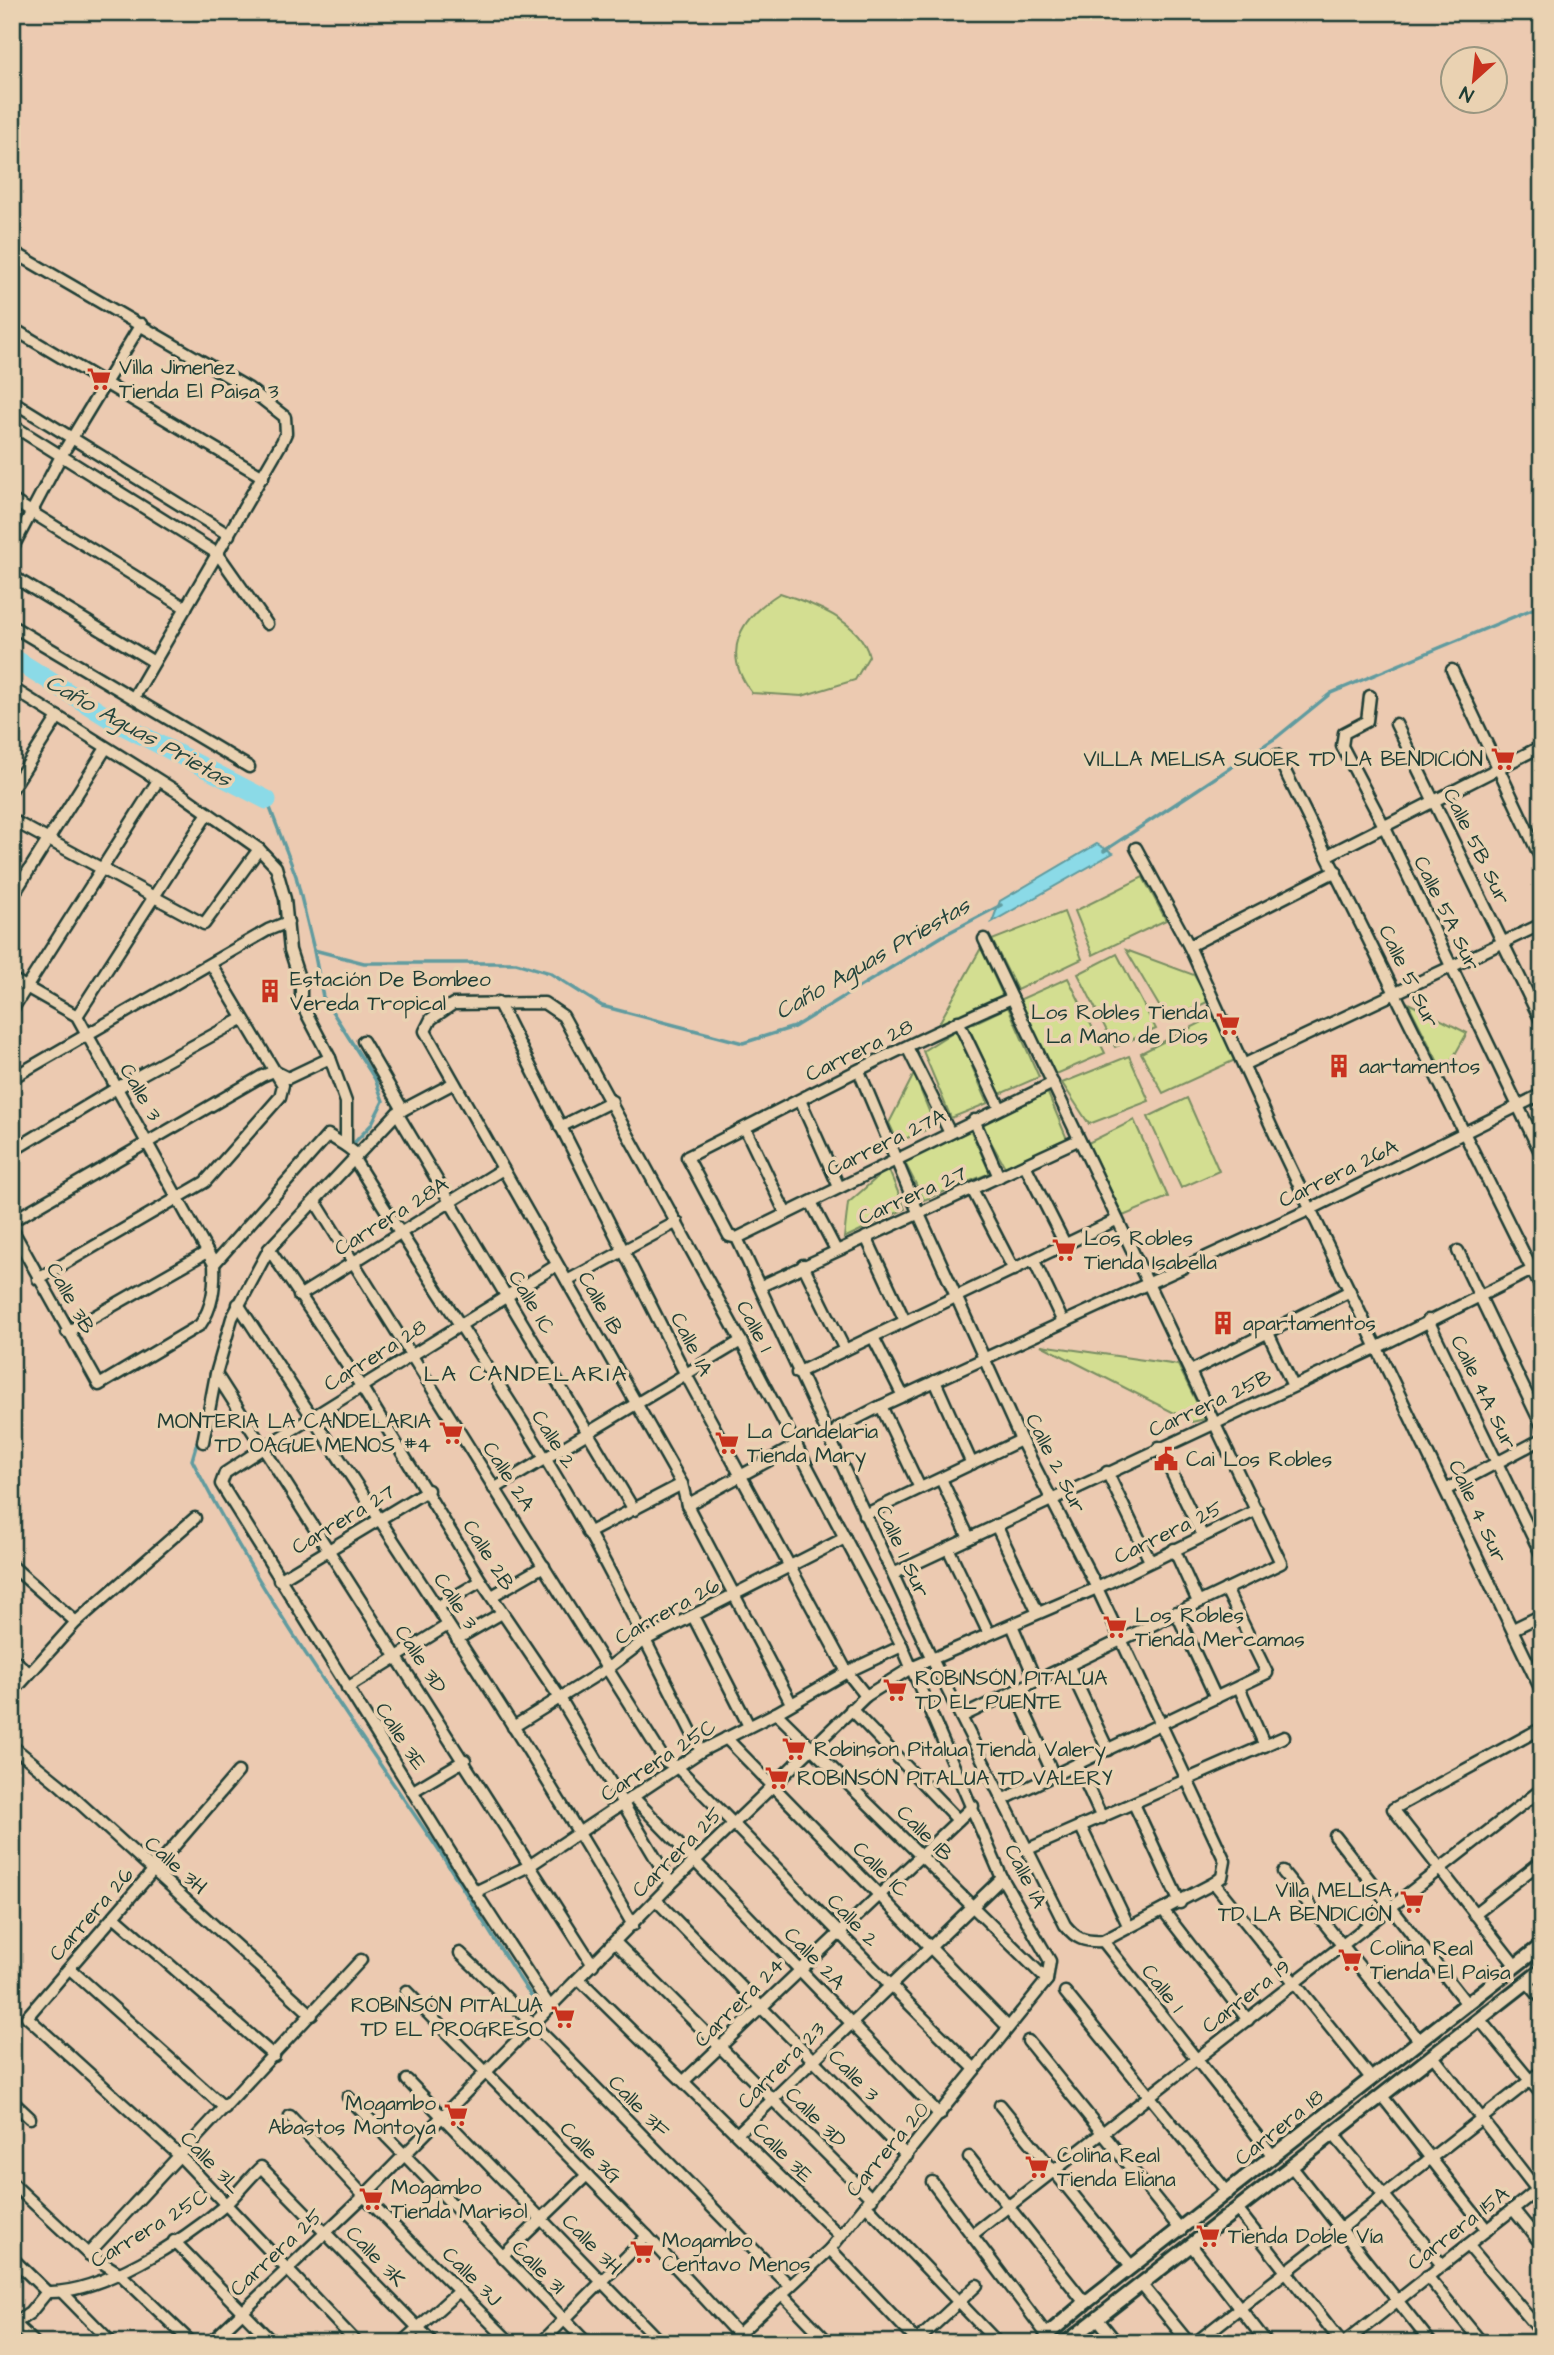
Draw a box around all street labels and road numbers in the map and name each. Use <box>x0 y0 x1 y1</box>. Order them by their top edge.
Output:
street label: Calle 5B Sur <box>1436 783 1517 910</box>
street label: Calle 5A Sur <box>1406 851 1487 976</box>
street label: Calle 5 Sur <box>1371 920 1446 1033</box>
street label: Carrera 28 <box>801 1012 918 1089</box>
street label: Calle 3 <box>112 1058 169 1127</box>
street label: Carrera 27A <box>822 1101 951 1184</box>
street label: Carrera 26A <box>1274 1132 1403 1215</box>
street label: Carrera 27 <box>853 1159 971 1232</box>
street label: Carrera 28A <box>329 1169 454 1263</box>
street label: Calle 3B <box>39 1257 102 1339</box>
street label: Calle 1C <box>501 1265 562 1340</box>
street label: Calle 1B <box>571 1266 631 1341</box>
street label: Calle 1 <box>729 1295 780 1357</box>
street label: Calle 1A <box>663 1307 720 1382</box>
street label: Carrera 28 <box>318 1312 433 1399</box>
street label: Calle 4A Sur <box>1443 1330 1524 1455</box>
street label: Carrera 25B <box>1144 1362 1276 1445</box>
street label: Calle 2 <box>524 1404 583 1474</box>
street label: Calle 2 Sur <box>1018 1408 1093 1518</box>
street label: Calle 2A <box>475 1436 542 1517</box>
street label: Calle 4 Sur <box>1441 1455 1514 1568</box>
street label: Carrera 27 <box>286 1477 400 1562</box>
street label: Carrera 25 <box>1109 1494 1228 1571</box>
street label: Calle 1 Sur <box>869 1500 937 1602</box>
street label: Calle 2B <box>455 1514 522 1596</box>
street label: Calle 3 <box>426 1567 485 1636</box>
street label: Carrera 26 <box>610 1571 725 1652</box>
street label: Calle 3D <box>388 1619 454 1699</box>
street label: Calle 3E <box>368 1697 433 1776</box>
street label: Carrera 25C <box>595 1712 722 1809</box>
street label: Calle 1B <box>890 1799 960 1868</box>
street label: Carrera 25 <box>626 1800 729 1904</box>
street label: Calle 3H <box>138 1829 214 1902</box>
street label: Calle 1C <box>846 1835 916 1904</box>
street label: Calle 1A <box>997 1839 1054 1914</box>
street label: Carrera 26 <box>42 1861 140 1968</box>
street label: Calle 2 <box>820 1887 885 1954</box>
street label: Calle 2A <box>777 1920 852 1997</box>
street label: Carrera 24 <box>688 1951 791 2054</box>
street label: Carrera 19 <box>1196 1953 1297 2040</box>
street label: Calle 1 <box>1134 1958 1191 2019</box>
street label: Carrera 23 <box>731 2015 832 2116</box>
street label: Calle 3 <box>821 2043 886 2108</box>
street label: Calle 3F <box>601 2069 676 2144</box>
street label: Calle 3D <box>778 2080 853 2155</box>
street label: Carrera 18 <box>1229 2082 1330 2172</box>
street label: Carrera 20 <box>839 2096 936 2203</box>
street label: Calle 3G <box>553 2115 628 2190</box>
street label: Calle 3E <box>746 2116 820 2190</box>
street label: Calle 3L <box>173 2125 248 2200</box>
street label: Carrera 15A <box>1401 2179 1516 2277</box>
street label: Carrera 25C <box>85 2182 214 2275</box>
street label: Carrera 25 <box>223 2202 329 2303</box>
street label: Calle 3H <box>555 2207 628 2282</box>
street label: Calle 3K <box>339 2219 412 2294</box>
street label: Calle 3I <box>505 2234 572 2301</box>
street label: Calle 3J <box>435 2240 508 2313</box>

